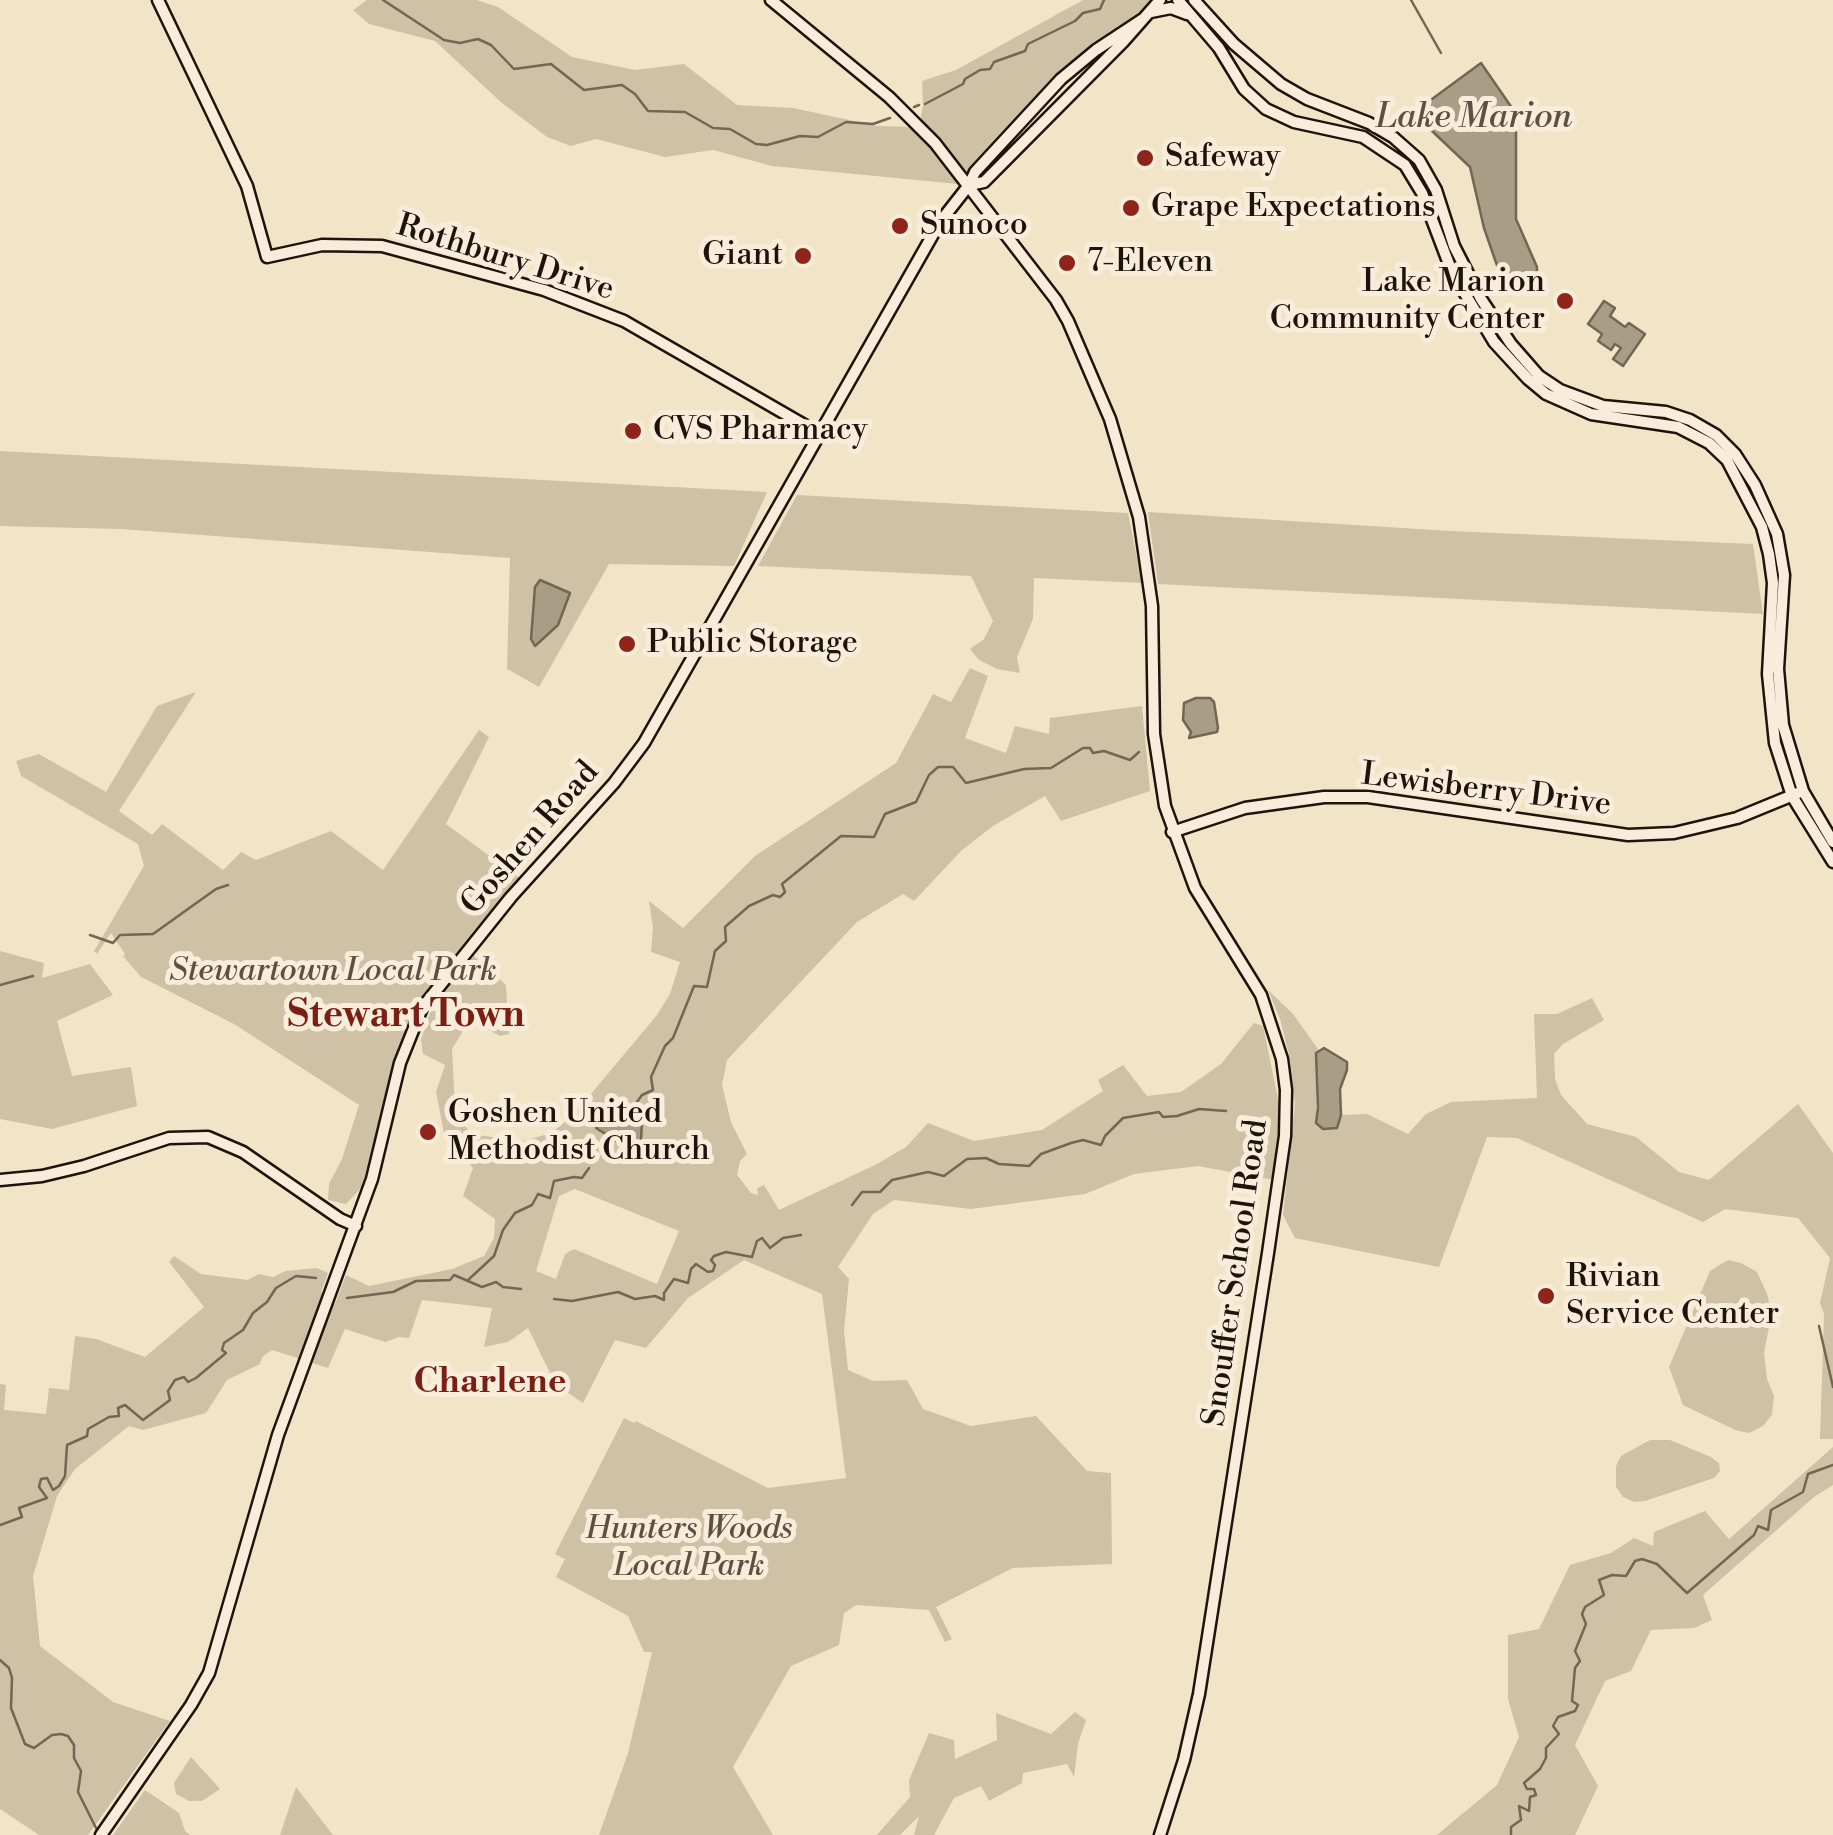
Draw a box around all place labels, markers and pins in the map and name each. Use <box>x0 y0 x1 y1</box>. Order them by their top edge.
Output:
place label: Safeway <box>1165 139 1280 177</box>
marker: Safeway <box>1134 147 1156 169</box>
place label: Grape Expectations <box>1151 189 1436 227</box>
marker: Grape Expectations <box>1120 197 1142 219</box>
place label: Sunoco <box>920 207 1028 245</box>
marker: Sunoco <box>889 215 911 237</box>
place label: Giant <box>702 237 783 275</box>
place label: 7-Eleven <box>1087 244 1213 282</box>
marker: Giant <box>792 245 814 267</box>
marker: 7-Eleven <box>1056 252 1078 274</box>
place label: Lake Marion Community Center <box>1270 264 1545 339</box>
marker: Lake Marion Community Center <box>1554 290 1576 312</box>
place label: CVS Pharmacy <box>653 412 868 450</box>
marker: CVS Pharmacy <box>622 420 644 442</box>
place label: Public Storage <box>647 625 858 663</box>
marker: Public Storage <box>616 633 638 655</box>
place label: Goshen United Methodist Church <box>448 1095 710 1170</box>
marker: Goshen United Methodist Church <box>417 1121 439 1143</box>
place label: Rivian Service Center <box>1566 1259 1779 1334</box>
marker: Rivian Service Center <box>1535 1285 1557 1307</box>

